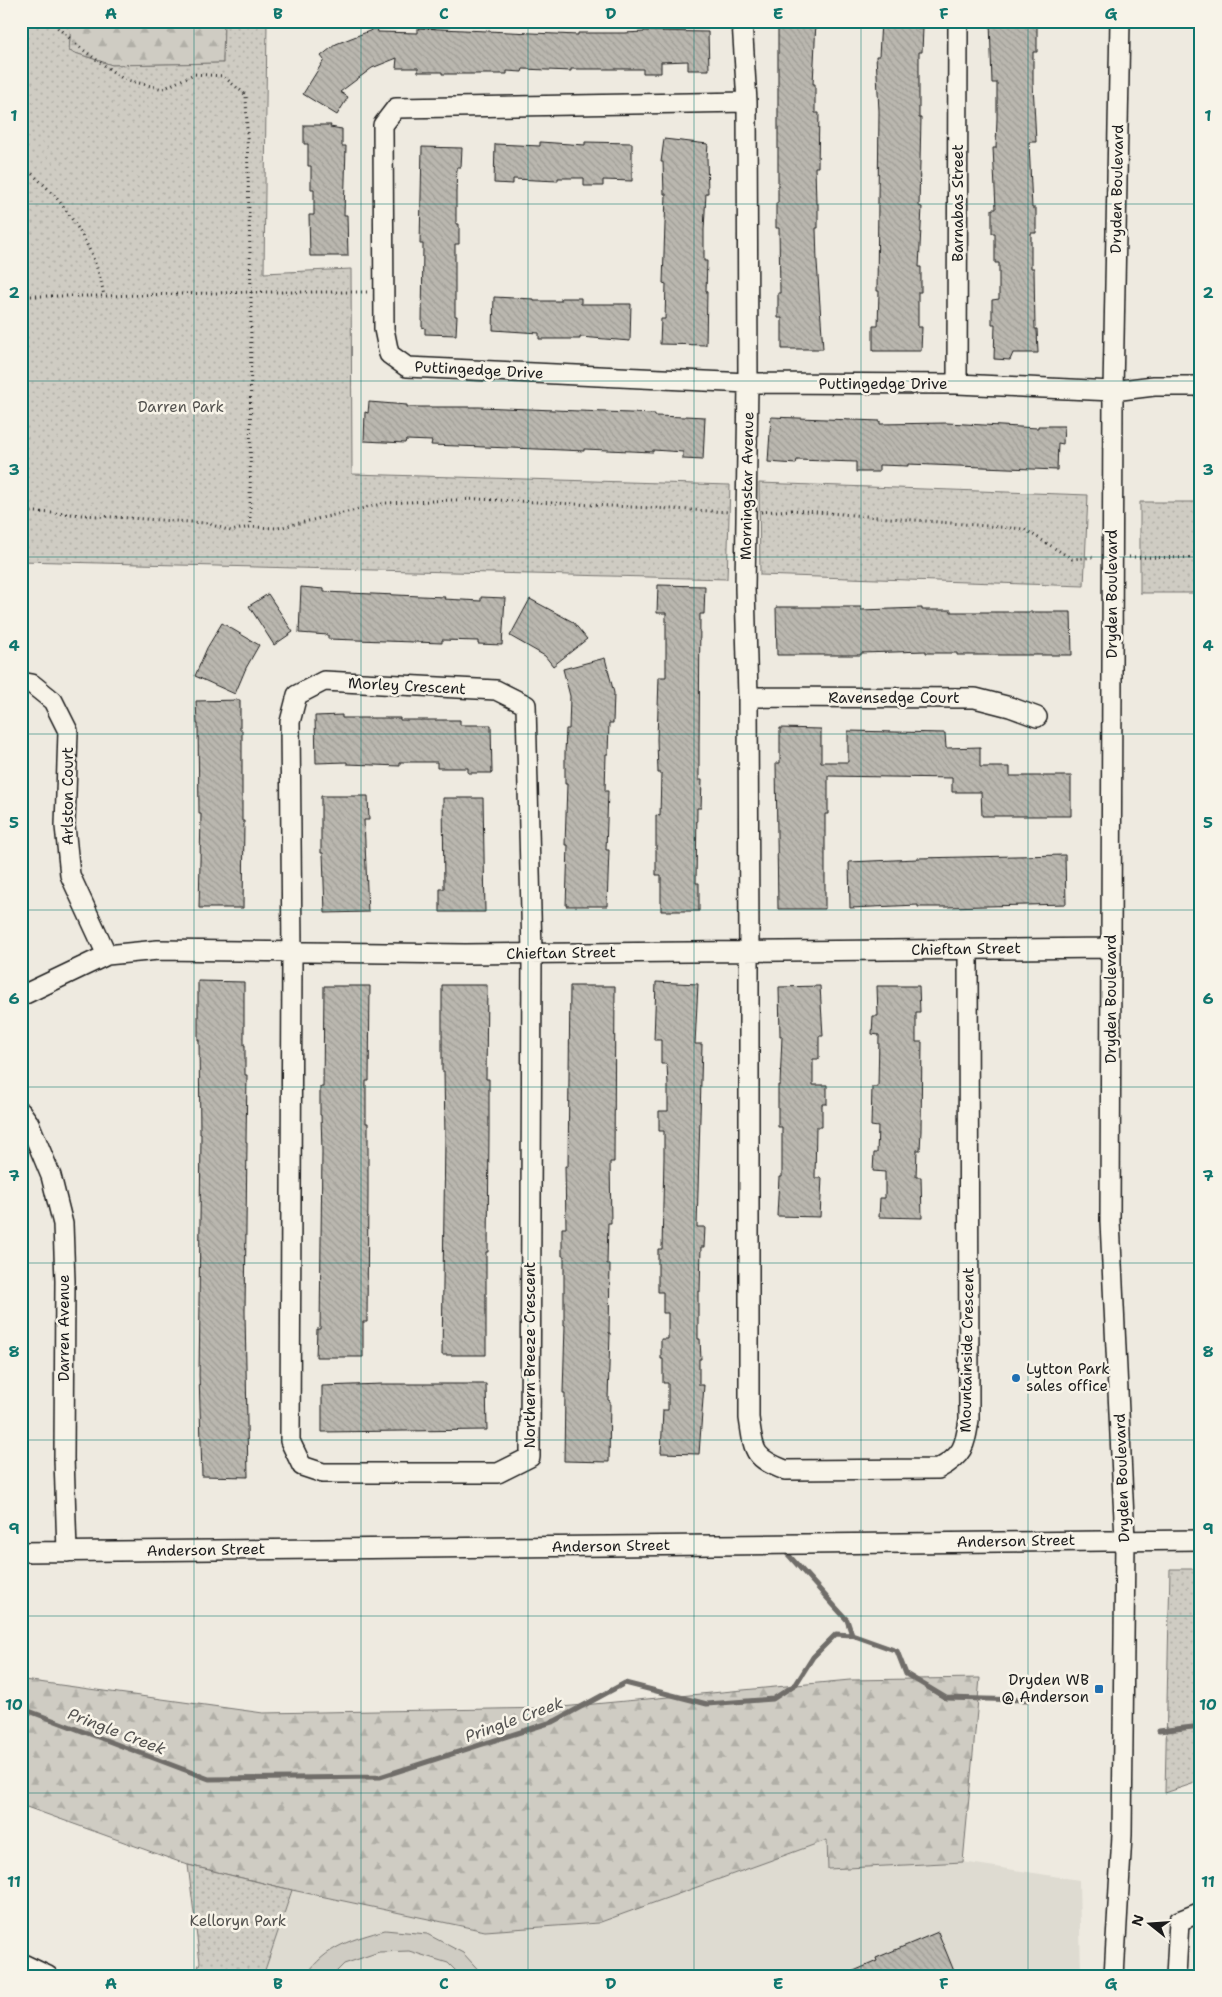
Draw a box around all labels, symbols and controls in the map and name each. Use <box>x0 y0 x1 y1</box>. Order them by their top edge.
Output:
text: A <box>105 3 117 24</box>
text: B <box>273 3 283 24</box>
text: C <box>439 3 449 24</box>
text: D <box>605 3 617 24</box>
text: E <box>773 3 783 24</box>
text: F <box>939 3 949 24</box>
text: G <box>1105 3 1118 24</box>
text: 1 <box>10 105 18 126</box>
text: 1 <box>1204 105 1212 126</box>
street label: Dryden Boulevard <box>1106 124 1128 254</box>
street label: Barnabas Street <box>948 144 968 262</box>
text: 2 <box>8 282 20 303</box>
text: 2 <box>1202 282 1214 303</box>
street label: Puttingedge Drive <box>414 357 544 383</box>
street label: Puttingedge Drive <box>819 374 947 394</box>
park label: Darren Park <box>138 397 224 417</box>
street label: Morningstar Avenue <box>736 412 758 560</box>
text: 3 <box>8 459 20 480</box>
text: 3 <box>1202 459 1214 480</box>
street label: Dryden Boulevard <box>1102 529 1122 659</box>
text: 4 <box>8 635 20 656</box>
text: 4 <box>1202 635 1214 656</box>
street label: Morley Crescent <box>348 673 466 699</box>
street label: Ravensedge Court <box>828 688 960 708</box>
street label: Arlston Court <box>58 747 78 845</box>
text: 5 <box>9 812 19 833</box>
text: 5 <box>1203 812 1213 833</box>
street label: Dryden Boulevard <box>1101 934 1121 1064</box>
street label: Chieftan Street <box>911 938 1021 960</box>
street label: Chieftan Street <box>506 942 616 964</box>
text: 6 <box>8 988 20 1009</box>
text: 6 <box>1202 988 1214 1009</box>
text: 7 <box>8 1165 20 1186</box>
text: 7 <box>1202 1165 1214 1186</box>
street label: Northern Breeze Crescent <box>520 1262 540 1448</box>
street label: Mountainside Crescent <box>956 1267 978 1433</box>
street label: Darren Avenue <box>54 1274 74 1382</box>
text: 8 <box>8 1341 20 1362</box>
text: 8 <box>1202 1341 1214 1362</box>
place label: Lytton Park sales office <box>1026 1359 1110 1396</box>
marker: Lytton Park sales office <box>1010 1372 1022 1384</box>
street label: Dryden Boulevard <box>1110 1413 1134 1543</box>
text: 9 <box>8 1518 20 1539</box>
text: 9 <box>1202 1518 1214 1539</box>
street label: Anderson Street <box>957 1530 1075 1552</box>
street label: Anderson Street <box>552 1535 670 1557</box>
street label: Anderson Street <box>147 1539 265 1561</box>
place label: Dryden WB @ Anderson <box>1002 1670 1089 1707</box>
marker: Dryden WB @ Anderson <box>1093 1683 1105 1695</box>
water label: Pringle Creek <box>462 1692 566 1747</box>
text: 10 <box>5 1694 23 1715</box>
text: 10 <box>1199 1694 1217 1715</box>
water label: Pringle Creek <box>65 1703 169 1760</box>
text: 11 <box>7 1871 21 1892</box>
text: 11 <box>1201 1871 1215 1892</box>
north arrow <box>1124 1900 1174 1950</box>
park label: Kelloryn Park <box>190 1911 286 1931</box>
text: N <box>1127 1912 1148 1928</box>
text: A <box>105 1973 117 1994</box>
text: B <box>273 1973 283 1994</box>
text: C <box>439 1973 449 1994</box>
text: D <box>605 1973 617 1994</box>
text: E <box>773 1973 783 1994</box>
text: F <box>939 1973 949 1994</box>
text: G <box>1105 1973 1118 1994</box>

